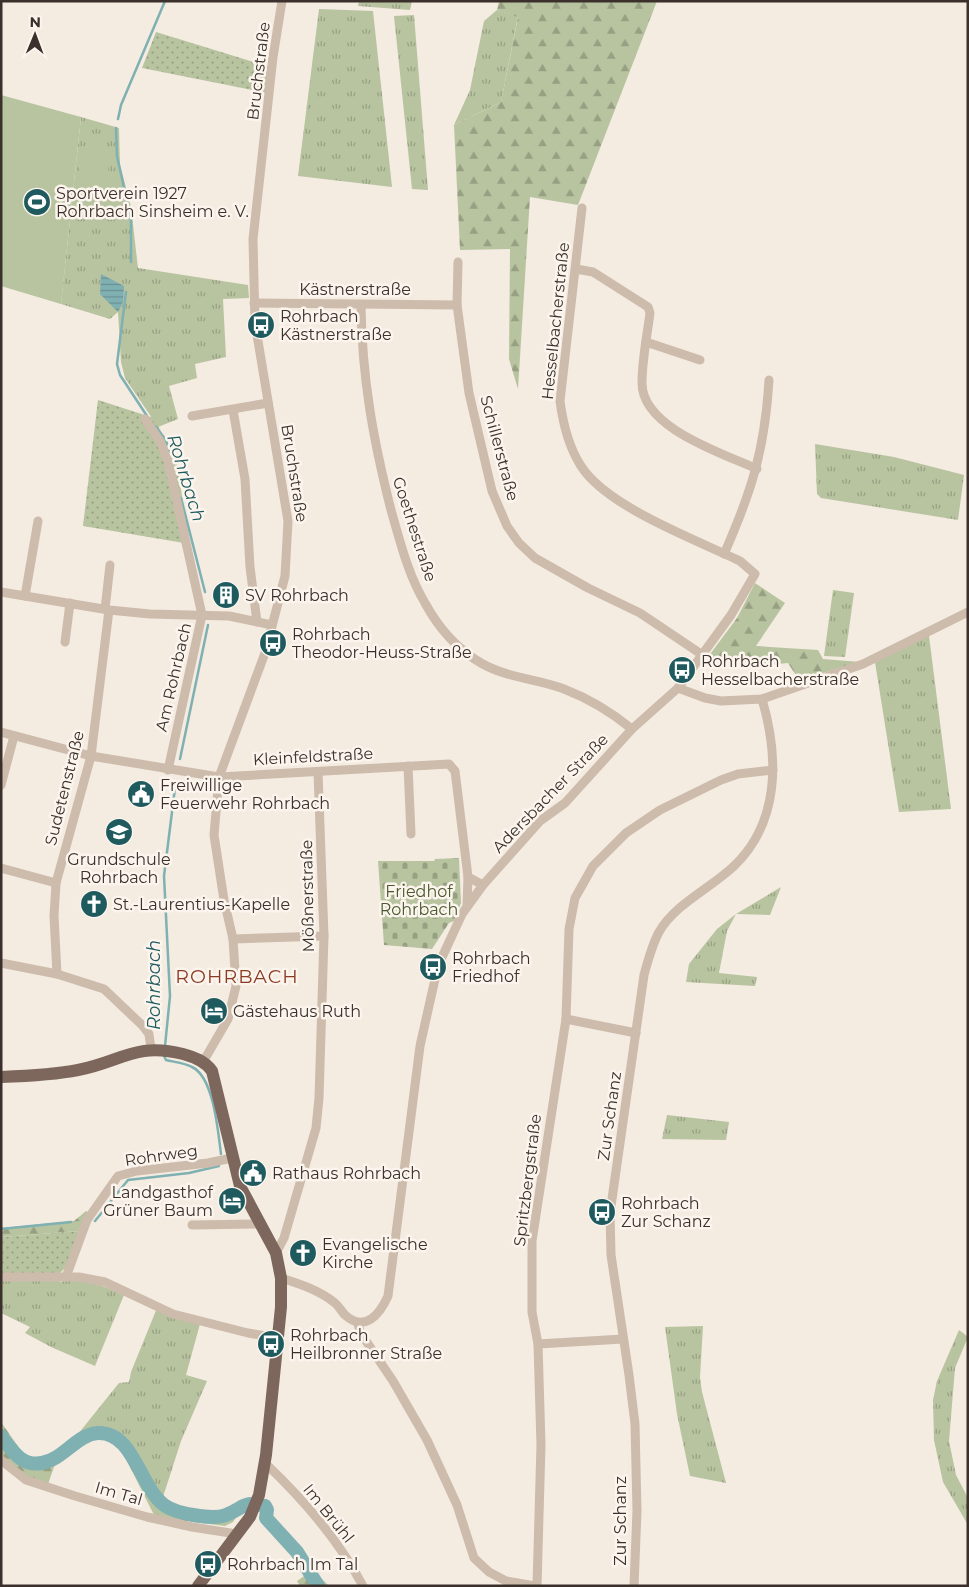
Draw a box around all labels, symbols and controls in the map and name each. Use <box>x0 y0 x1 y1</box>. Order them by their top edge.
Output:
north arrow <box>10 10 60 60</box>
text: N <box>29 13 41 31</box>
street label: Bruchstraße <box>243 21 274 121</box>
place label: Sportverein 1927 Rohrbach Sinsheim e. V. <box>56 184 249 221</box>
sports icon: Sportverein 1927 Rohrbach Sinsheim e. V. <box>22 187 52 217</box>
street label: Hesselbacherstraße <box>538 241 573 401</box>
street label: Kästnerstraße <box>299 280 411 299</box>
place label: Rohrbach Kästnerstraße <box>280 307 392 344</box>
bus stop icon: Rohrbach Kästnerstraße <box>246 310 276 340</box>
street label: Schillerstraße <box>476 393 523 503</box>
street label: Bruchstraße <box>277 423 312 523</box>
water label: Rohrbach <box>162 432 210 524</box>
street label: Goethestraße <box>389 474 440 584</box>
building icon: SV Rohrbach <box>211 580 241 610</box>
place label: SV Rohrbach <box>245 586 349 605</box>
street label: Am Rohrbach <box>152 621 195 733</box>
place label: Rohrbach Theodor-Heuss-Straße <box>292 625 472 662</box>
bus stop icon: Rohrbach Theodor-Heuss-Straße <box>258 628 288 658</box>
place label: Rohrbach Hesselbacherstraße <box>701 652 859 689</box>
bus stop icon: Rohrbach Hesselbacherstraße <box>667 655 697 685</box>
street label: Sudetenstraße <box>41 729 88 847</box>
street label: Adersbacher Straße <box>489 730 612 857</box>
street label: Kleinfeldstraße <box>252 744 374 769</box>
place label: Freiwillige Feuerwehr Rohrbach <box>160 776 330 813</box>
public building icon: Freiwillige Feuerwehr Rohrbach <box>126 779 156 809</box>
school or university icon: Grundschule Rohrbach <box>104 817 134 847</box>
street label: Mößnerstraße <box>297 839 318 953</box>
place label: Grundschule Rohrbach <box>67 850 171 887</box>
park label: Friedhof Rohrbach <box>380 882 458 919</box>
church icon: St.-Laurentius-Kapelle <box>79 889 109 919</box>
place label: St.-Laurentius-Kapelle <box>113 895 290 914</box>
water label: Rohrbach <box>143 940 165 1030</box>
place label: Rohrbach Friedhof <box>452 949 531 986</box>
bus stop icon: Rohrbach Friedhof <box>418 952 448 982</box>
district label: ROHRBACH <box>175 965 299 988</box>
hotel icon: Gästehaus Ruth <box>199 996 229 1026</box>
place label: Gästehaus Ruth <box>233 1002 361 1021</box>
street label: Zur Schanz <box>594 1070 625 1162</box>
street label: Spritzbergstraße <box>510 1113 545 1247</box>
street label: Rohrweg <box>123 1141 199 1170</box>
public building icon: Rathaus Rohrbach <box>238 1158 268 1188</box>
place label: Rathaus Rohrbach <box>272 1164 421 1183</box>
place label: Landgasthof Grüner Baum <box>103 1183 214 1220</box>
hotel icon: Landgasthof Grüner Baum <box>217 1186 247 1216</box>
place label: Rohrbach Zur Schanz <box>621 1194 711 1231</box>
bus stop icon: Rohrbach Zur Schanz <box>587 1197 617 1227</box>
place label: Evangelische Kirche <box>322 1235 428 1272</box>
church icon: Evangelische Kirche <box>288 1238 318 1268</box>
place label: Rohrbach Heilbronner Straße <box>290 1326 442 1363</box>
bus stop icon: Rohrbach Heilbronner Straße <box>256 1329 286 1359</box>
street label: Zur Schanz <box>611 1476 630 1566</box>
street label: Im Tal <box>93 1478 145 1509</box>
street label: Im Brühl <box>299 1480 358 1547</box>
bus stop icon: Rohrbach Im Tal <box>193 1549 223 1579</box>
place label: Rohrbach Im Tal <box>227 1555 358 1574</box>

